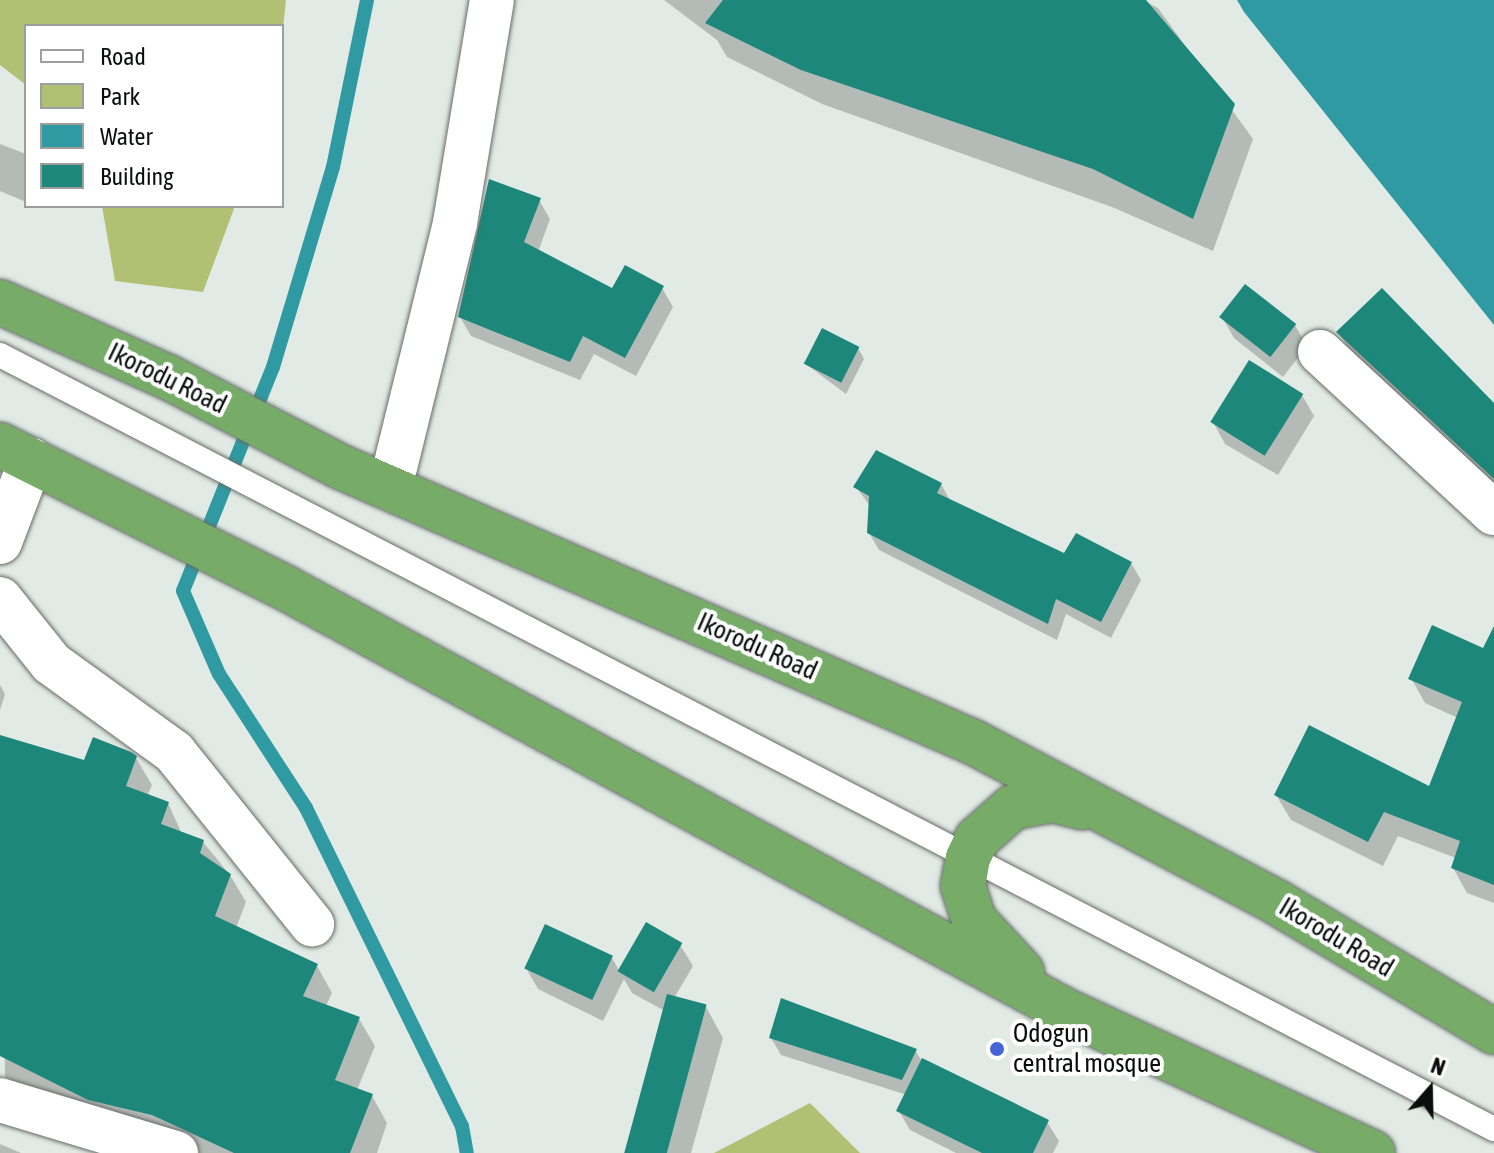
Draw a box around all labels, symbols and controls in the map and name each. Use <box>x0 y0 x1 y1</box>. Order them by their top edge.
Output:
legend <box>24 24 284 208</box>
text: Road <box>100 43 146 70</box>
text: Park <box>100 83 140 110</box>
text: Water <box>100 123 153 150</box>
text: Building <box>100 163 173 190</box>
street label: Ikorodu Road <box>103 337 231 421</box>
street label: Ikorodu Road <box>692 607 822 687</box>
street label: Ikorodu Road <box>1273 892 1399 984</box>
place label: Odogun central mosque <box>1013 1018 1161 1080</box>
marker: Odogun central mosque <box>988 1040 1006 1058</box>
north arrow <box>1390 1049 1470 1129</box>
text: N <box>1428 1052 1449 1081</box>

